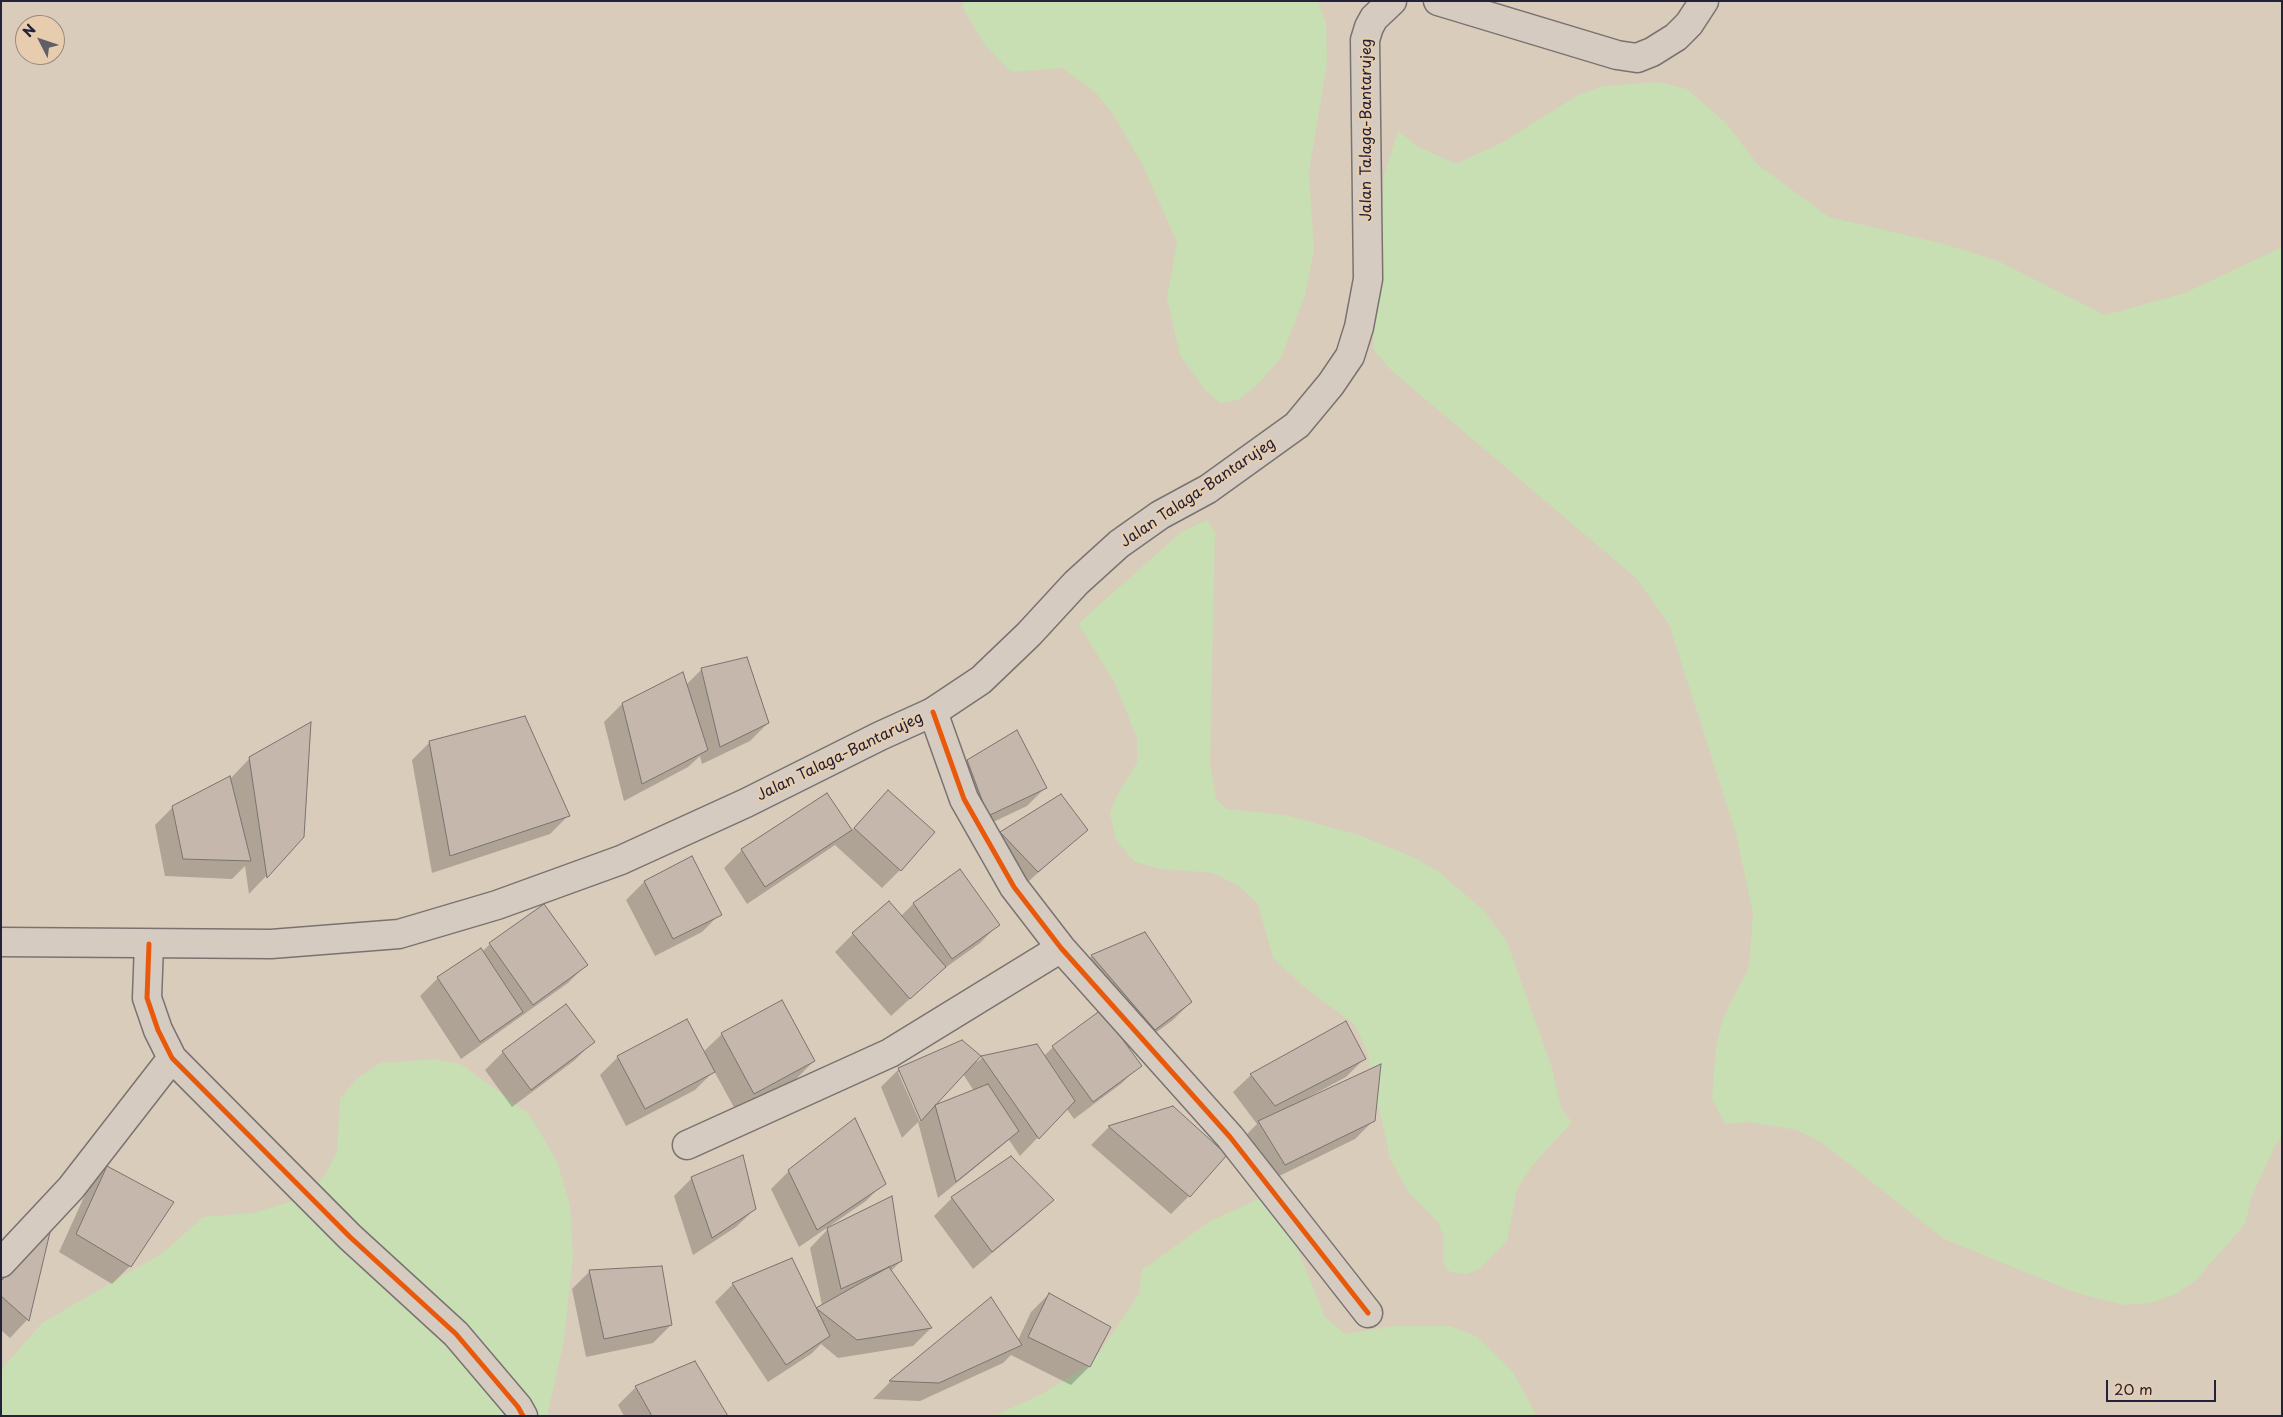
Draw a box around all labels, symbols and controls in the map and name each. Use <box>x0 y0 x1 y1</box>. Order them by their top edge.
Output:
north arrow <box>15 15 65 65</box>
text: N <box>17 19 41 42</box>
street label: Jalan Talaga-Bantarujeg <box>1358 39 1376 221</box>
street label: Jalan Talaga-Bantarujeg <box>1117 434 1279 552</box>
street label: Jalan Talaga-Bantarujeg <box>754 709 926 805</box>
scale bar <box>2108 1370 2218 1402</box>
text: 20 m <box>2114 1377 2153 1400</box>

